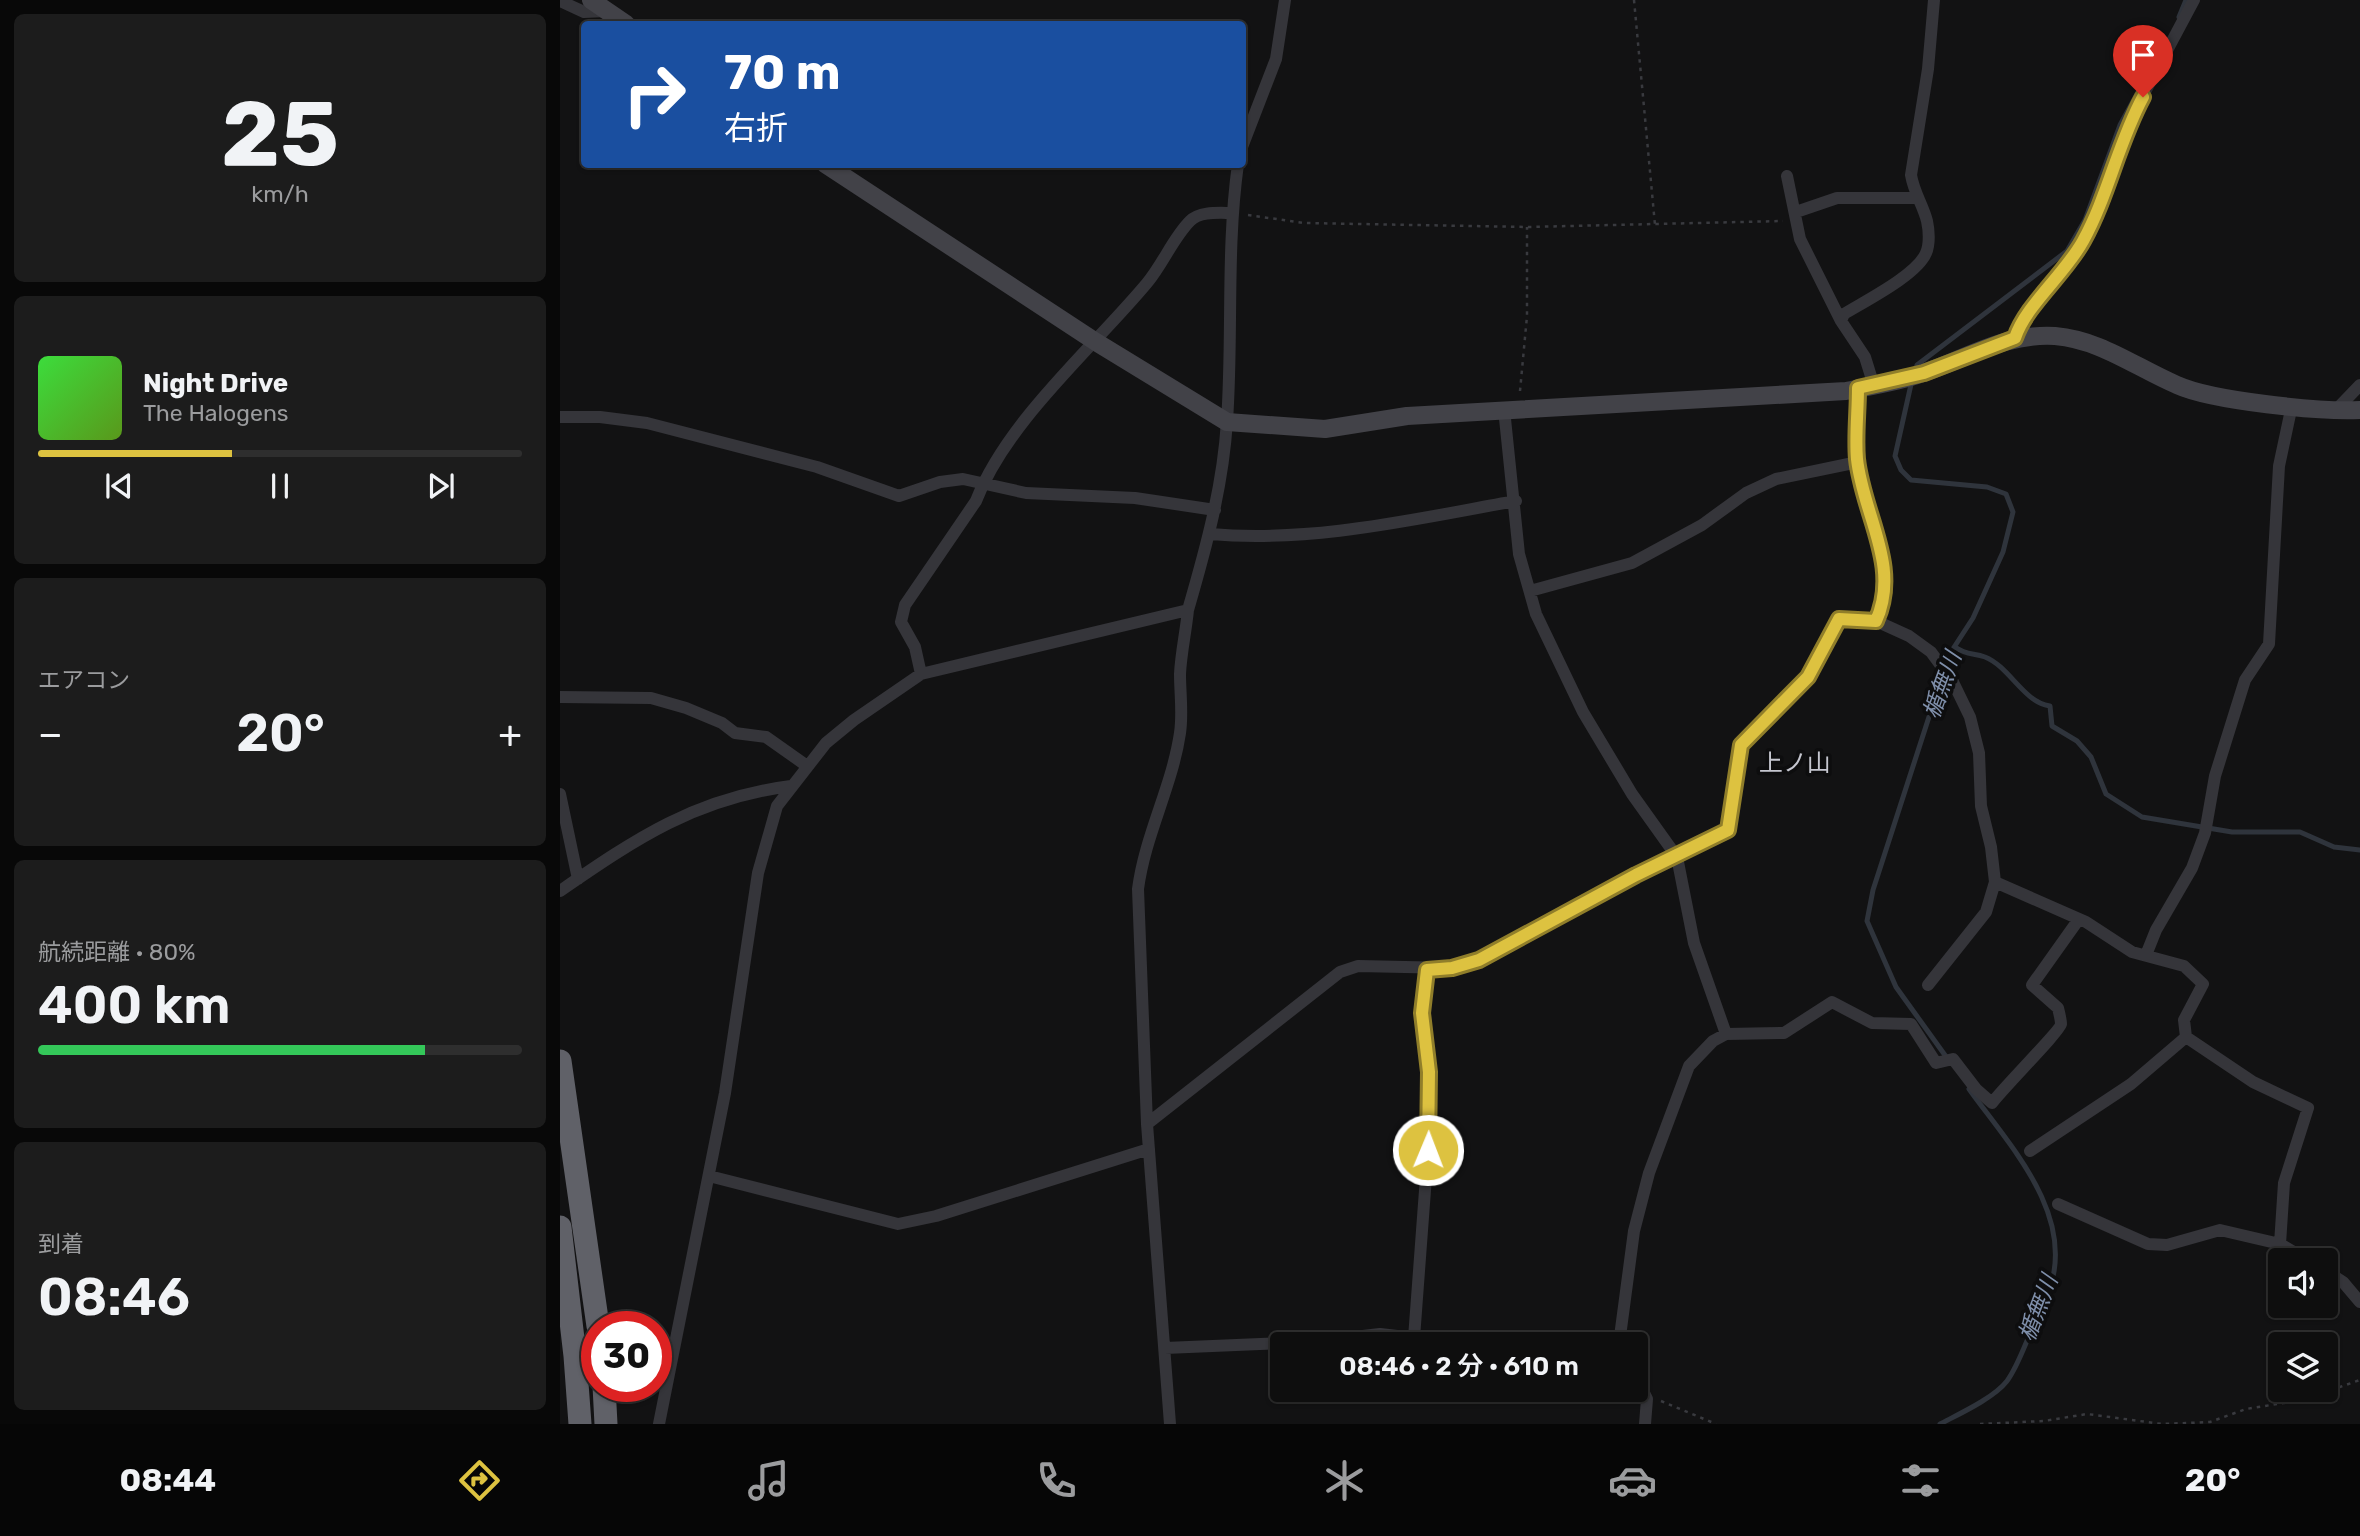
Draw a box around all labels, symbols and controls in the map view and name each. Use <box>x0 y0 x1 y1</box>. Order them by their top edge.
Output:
pin <box>2113 25 2173 97</box>
icon: arrive <box>2124 36 2162 74</box>
text: 70 m <box>724 43 841 101</box>
icon: right <box>609 49 700 140</box>
text: 25 <box>221 80 339 188</box>
text: 右折 <box>724 109 788 147</box>
text: km/h <box>251 180 309 208</box>
text: Night Drive <box>143 368 288 399</box>
text: The Halogens <box>143 399 289 427</box>
icon: previous <box>100 467 138 505</box>
icon: pause <box>261 467 299 505</box>
icon: next <box>422 467 460 505</box>
water label: 楯無川 <box>1917 645 1968 722</box>
text: エアコン <box>38 666 130 694</box>
text: 20° <box>236 702 325 764</box>
text: − <box>38 711 63 757</box>
text: + <box>498 711 522 757</box>
district label: 上ノ山 <box>1759 749 1831 777</box>
text: 航続距離 · 80% <box>38 938 196 966</box>
text: 400 km <box>38 974 230 1036</box>
position arrow <box>1391 1113 1465 1187</box>
text: 到着 <box>38 1230 84 1258</box>
map controls <box>2268 1248 2338 1402</box>
button: sound <box>2268 1248 2338 1318</box>
text: 08:46 <box>38 1266 190 1328</box>
water label: 楯無川 <box>2013 1268 2065 1345</box>
speed limit sign: 30 <box>581 1311 672 1402</box>
button: layers <box>2268 1332 2338 1402</box>
text: 08:46 · 2 分 · 610 m <box>1339 1351 1579 1382</box>
icon: directions <box>455 1456 504 1505</box>
icon: music <box>744 1456 793 1505</box>
icon: phone <box>1032 1456 1081 1505</box>
icon: climate <box>1320 1456 1369 1505</box>
icon: car <box>1608 1456 1657 1505</box>
icon: filters <box>1896 1456 1945 1505</box>
text: 08:44 <box>120 1461 216 1499</box>
text: 20° <box>2185 1461 2240 1499</box>

